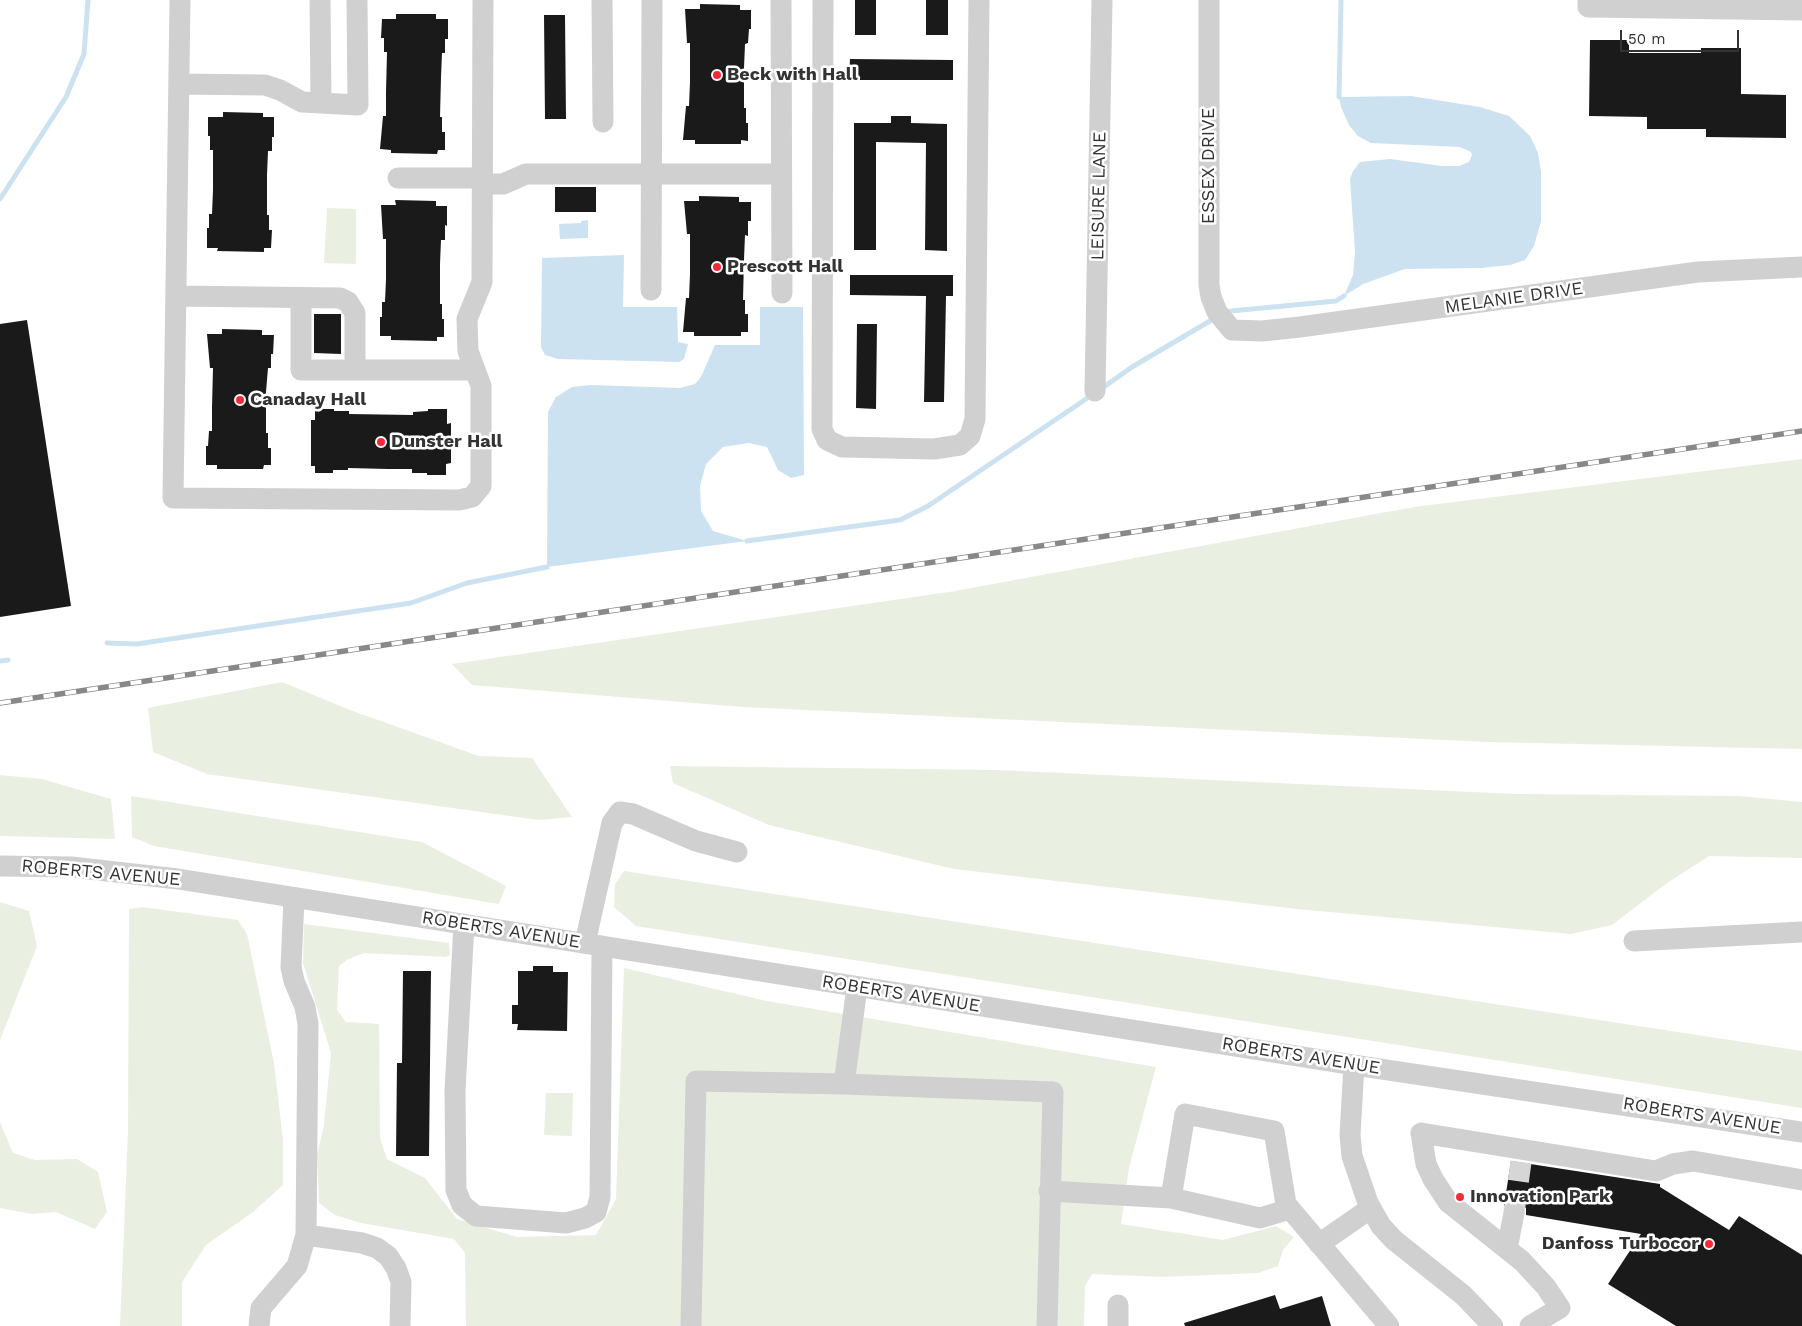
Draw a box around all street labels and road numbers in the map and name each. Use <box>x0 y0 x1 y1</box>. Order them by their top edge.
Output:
street label: ESSEX DRIVE <box>1198 108 1220 224</box>
street label: LEISURE LANE <box>1087 131 1111 261</box>
street label: MELANIE DRIVE <box>1444 278 1584 318</box>
street label: ROBERTS AVENUE <box>21 855 181 891</box>
street label: ROBERTS AVENUE <box>421 907 581 953</box>
street label: ROBERTS AVENUE <box>821 971 981 1017</box>
street label: ROBERTS AVENUE <box>1221 1033 1381 1079</box>
street label: ROBERTS AVENUE <box>1622 1093 1782 1139</box>

